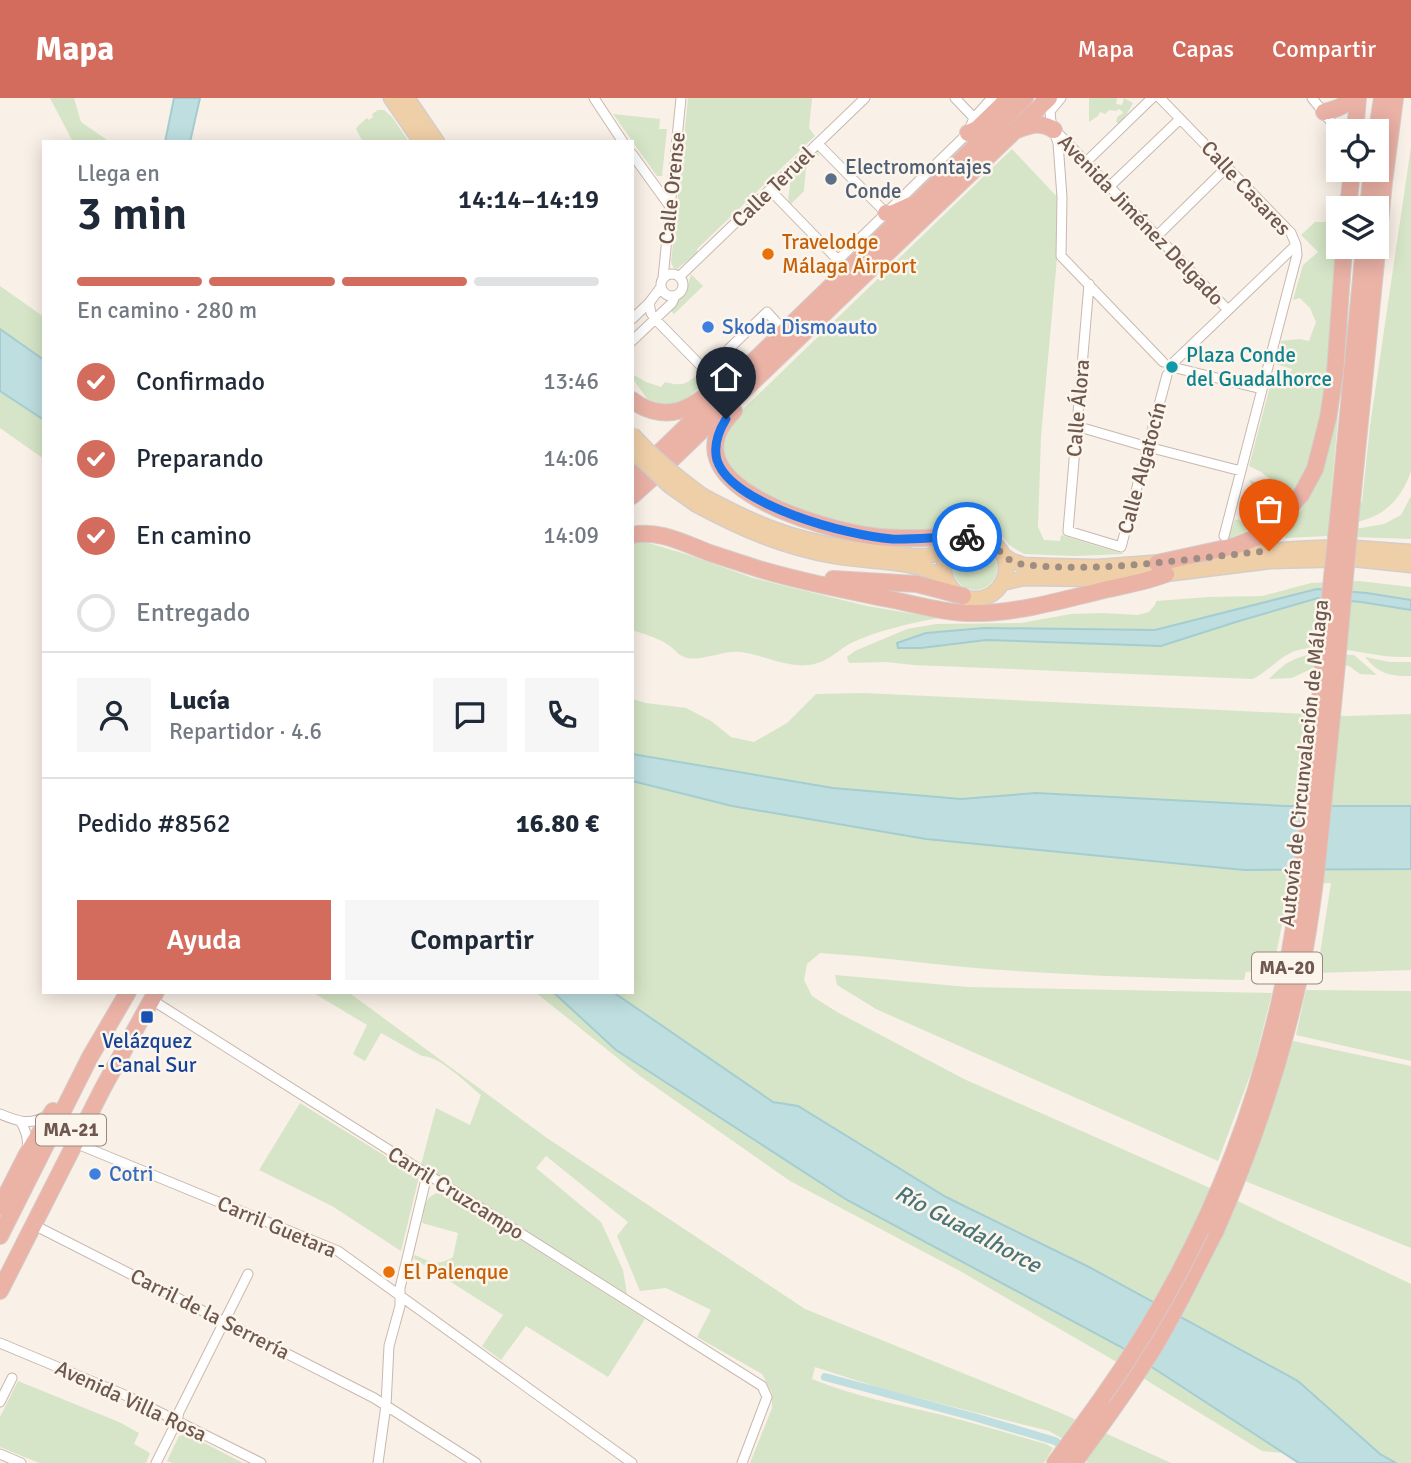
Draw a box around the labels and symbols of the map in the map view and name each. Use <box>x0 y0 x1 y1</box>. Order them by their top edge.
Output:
street label: Avenida Jiménez Delgado <box>1052 129 1230 311</box>
street label: Calle Orense <box>653 130 691 246</box>
street label: Calle Casares <box>1195 135 1297 241</box>
street label: Calle Teruel <box>726 141 820 233</box>
place label: Electromontajes Conde <box>845 154 992 204</box>
marker: Electromontajes Conde <box>823 171 839 187</box>
place label: Travelodge Málaga Airport <box>782 229 917 279</box>
marker: Travelodge Málaga Airport <box>760 246 776 262</box>
place label: Skoda Dismoauto <box>722 314 877 340</box>
marker: Skoda Dismoauto <box>700 319 716 335</box>
place label: Plaza Conde del Guadalhorce <box>1186 342 1332 392</box>
pin <box>696 347 756 419</box>
street label: Calle Álora <box>1061 358 1095 458</box>
marker: Plaza Conde del Guadalhorce <box>1164 359 1180 375</box>
street label: Calle Algatocín <box>1112 399 1172 537</box>
pin <box>1239 479 1299 551</box>
courier <box>932 502 1002 572</box>
street label: Autovía de Circunvalación de Málaga <box>1274 598 1334 928</box>
road number: MA-20 <box>1252 953 1322 984</box>
marker: Velázquez - Canal Sur <box>139 1009 155 1025</box>
place label: Velázquez - Canal Sur <box>98 1028 197 1078</box>
road number: MA-21 <box>36 1114 106 1146</box>
street label: Carril Cruzcampo <box>383 1141 529 1245</box>
place label: Cotri <box>109 1161 153 1187</box>
marker: Cotri <box>87 1166 103 1182</box>
water label: Río Guadalhorce <box>890 1178 1047 1280</box>
street label: Carril Guetara <box>213 1190 341 1264</box>
place label: El Palenque <box>403 1259 509 1285</box>
street label: Carril de la Serrería <box>126 1263 294 1365</box>
marker: El Palenque <box>381 1264 397 1280</box>
street label: Avenida Villa Rosa <box>51 1355 211 1447</box>

